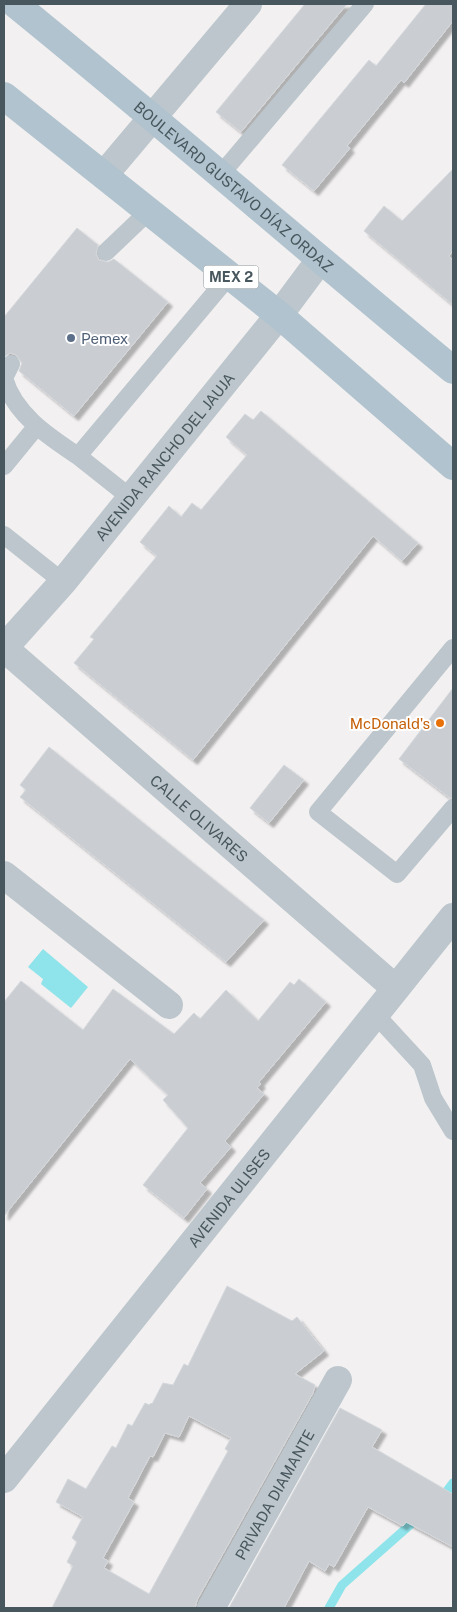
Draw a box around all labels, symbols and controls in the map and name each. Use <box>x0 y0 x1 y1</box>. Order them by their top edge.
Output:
street label: BOULEVARD GUSTAVO DÍAZ ORDAZ <box>131 98 337 275</box>
road number: MEX 2 <box>204 266 258 288</box>
place label: Pemex <box>81 330 128 347</box>
marker: Pemex <box>65 332 77 344</box>
street label: AVENIDA RANCHO DEL JAUJA <box>92 369 238 544</box>
place label: McDonald's <box>350 715 430 732</box>
marker: McDonald's <box>434 717 446 729</box>
street label: CALLE OLIVARES <box>147 771 252 865</box>
street label: AVENIDA ULISES <box>184 1145 273 1250</box>
street label: PRIVADA DIAMANTE <box>231 1426 317 1562</box>

